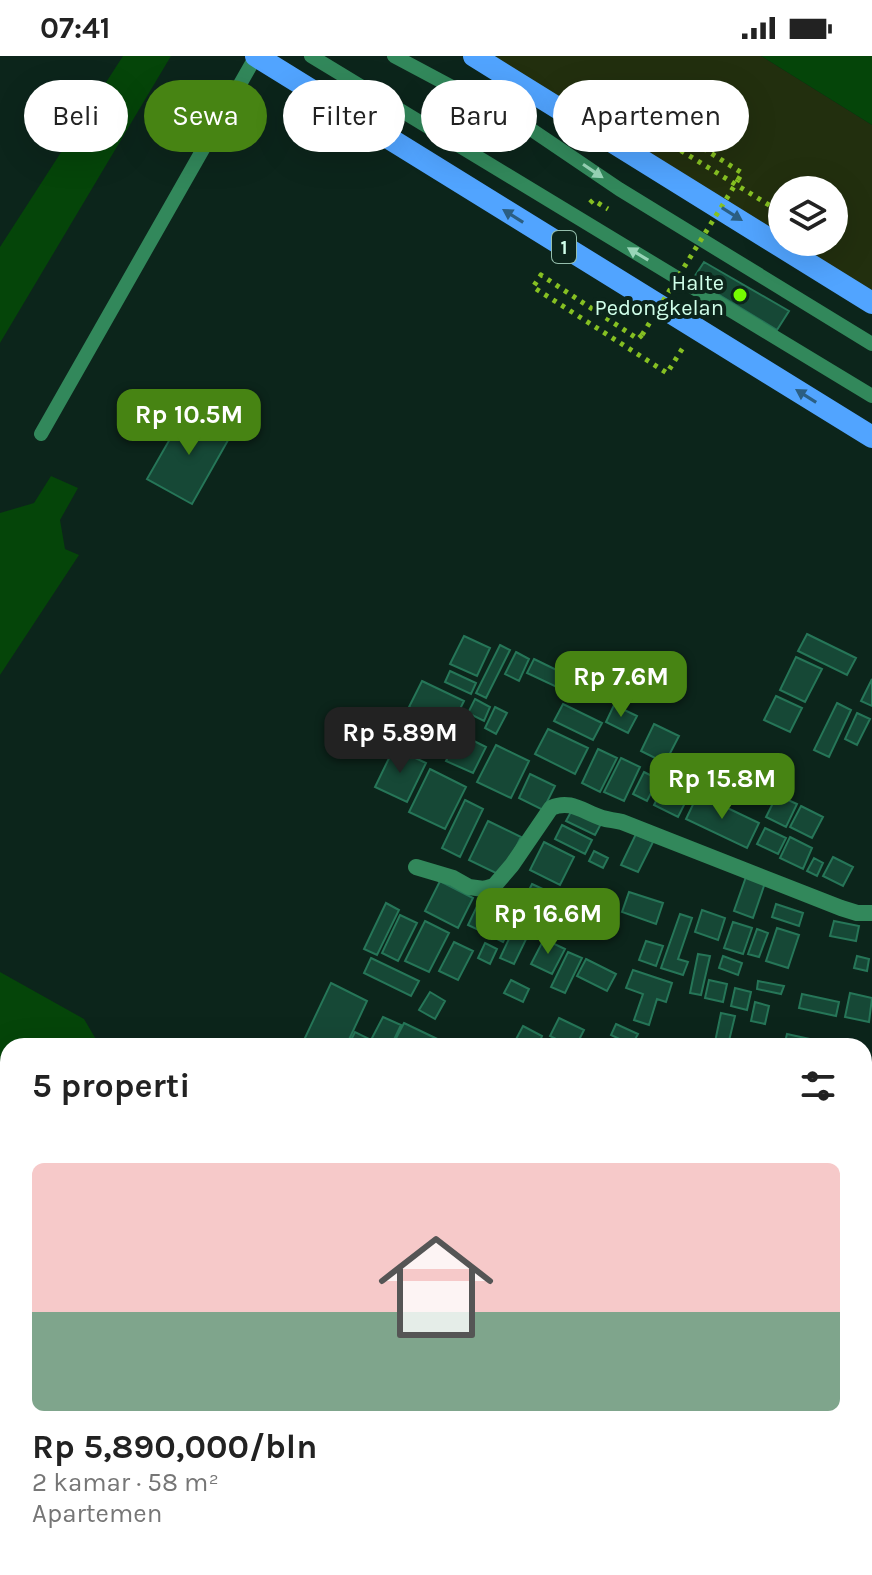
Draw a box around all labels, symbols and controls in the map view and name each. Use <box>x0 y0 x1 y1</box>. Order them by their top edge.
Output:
text: 07:41 <box>40 10 111 46</box>
chip: Beli <box>24 80 128 152</box>
chip: Sewa <box>144 80 267 152</box>
chip: Filter <box>283 80 405 152</box>
chip: Baru <box>421 80 537 152</box>
chip: Apartemen <box>553 80 749 152</box>
one-way arrow <box>583 164 604 179</box>
map controls <box>768 176 848 256</box>
button: layers <box>768 176 848 256</box>
one-way arrow <box>721 207 743 221</box>
one-way arrow <box>502 209 524 223</box>
road number: 1 <box>552 231 576 263</box>
one-way arrow <box>627 248 649 262</box>
place label: Halte Pedongkelan <box>595 270 724 321</box>
marker: Halte Pedongkelan <box>731 286 749 304</box>
pin: Rp 10.5M <box>106 389 272 457</box>
one-way arrow <box>795 390 817 404</box>
text: Rp 10.5M <box>135 399 243 430</box>
pin: Rp 7.6M <box>547 651 695 719</box>
text: Rp 7.6M <box>573 661 669 692</box>
pin: Rp 5.89M <box>317 707 483 775</box>
text: Rp 5.89M <box>342 717 458 748</box>
pin: Rp 15.8M <box>639 753 805 821</box>
text: Rp 15.8M <box>668 763 776 794</box>
pin: Rp 16.6M <box>465 888 631 956</box>
text: Rp 16.6M <box>494 898 602 929</box>
icon: filters <box>796 1064 840 1108</box>
text: 5 properti <box>32 1066 190 1106</box>
icon: home <box>364 1215 508 1359</box>
text: Rp 5,890,000/bln <box>32 1427 317 1467</box>
text: 2 kamar · 58 m² <box>32 1467 219 1498</box>
text: Apartemen <box>32 1498 162 1529</box>

